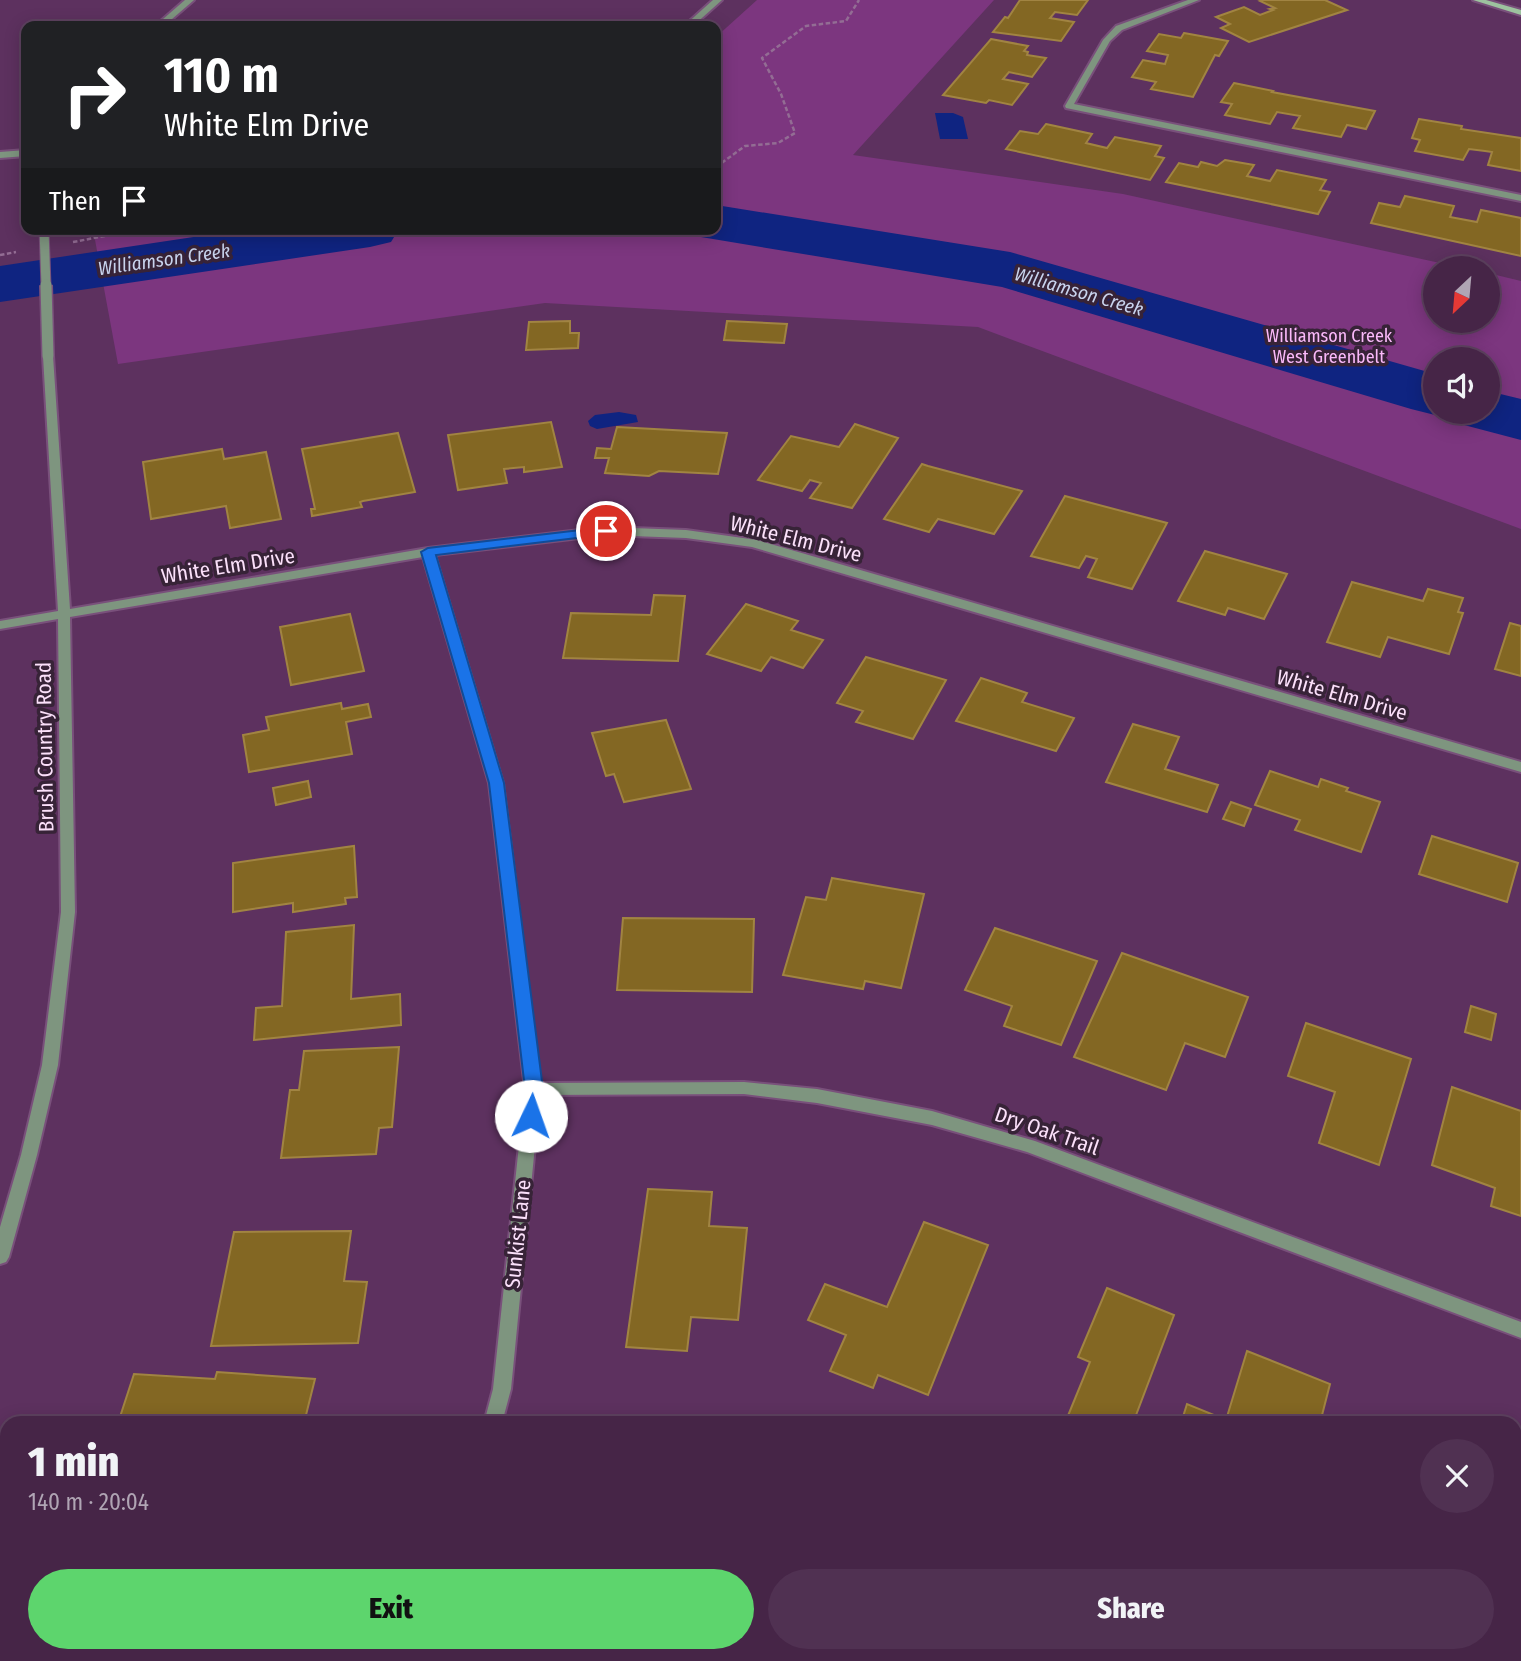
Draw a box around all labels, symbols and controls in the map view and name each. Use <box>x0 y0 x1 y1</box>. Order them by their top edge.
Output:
text: 110 m <box>164 46 279 105</box>
icon: right <box>49 49 140 140</box>
text: White Elm Drive <box>164 106 369 144</box>
icon: arrive <box>115 182 153 220</box>
text: Then <box>49 186 101 217</box>
water label: Williamson Creek <box>97 239 232 280</box>
north arrow <box>1423 256 1500 332</box>
map controls <box>1423 256 1500 424</box>
water label: Williamson Creek <box>1012 262 1146 321</box>
park label: Williamson Creek West Greenbelt <box>1266 325 1393 368</box>
button: sound <box>1423 347 1500 424</box>
pin <box>576 501 636 561</box>
street label: White Elm Drive <box>727 510 865 568</box>
icon: arrive <box>587 512 625 550</box>
street label: White Elm Drive <box>159 543 297 589</box>
street label: Brush Country Road <box>31 662 59 832</box>
street label: White Elm Drive <box>1274 664 1410 726</box>
position arrow <box>494 1079 568 1153</box>
street label: Dry Oak Trail <box>991 1101 1103 1161</box>
street label: Sunkist Lane <box>499 1178 537 1290</box>
text: 1 min <box>28 1437 119 1487</box>
button: close <box>1420 1439 1494 1513</box>
text: 140 m · 20:04 <box>28 1488 149 1516</box>
button: Exit <box>28 1569 754 1649</box>
button: Share <box>768 1569 1494 1649</box>

